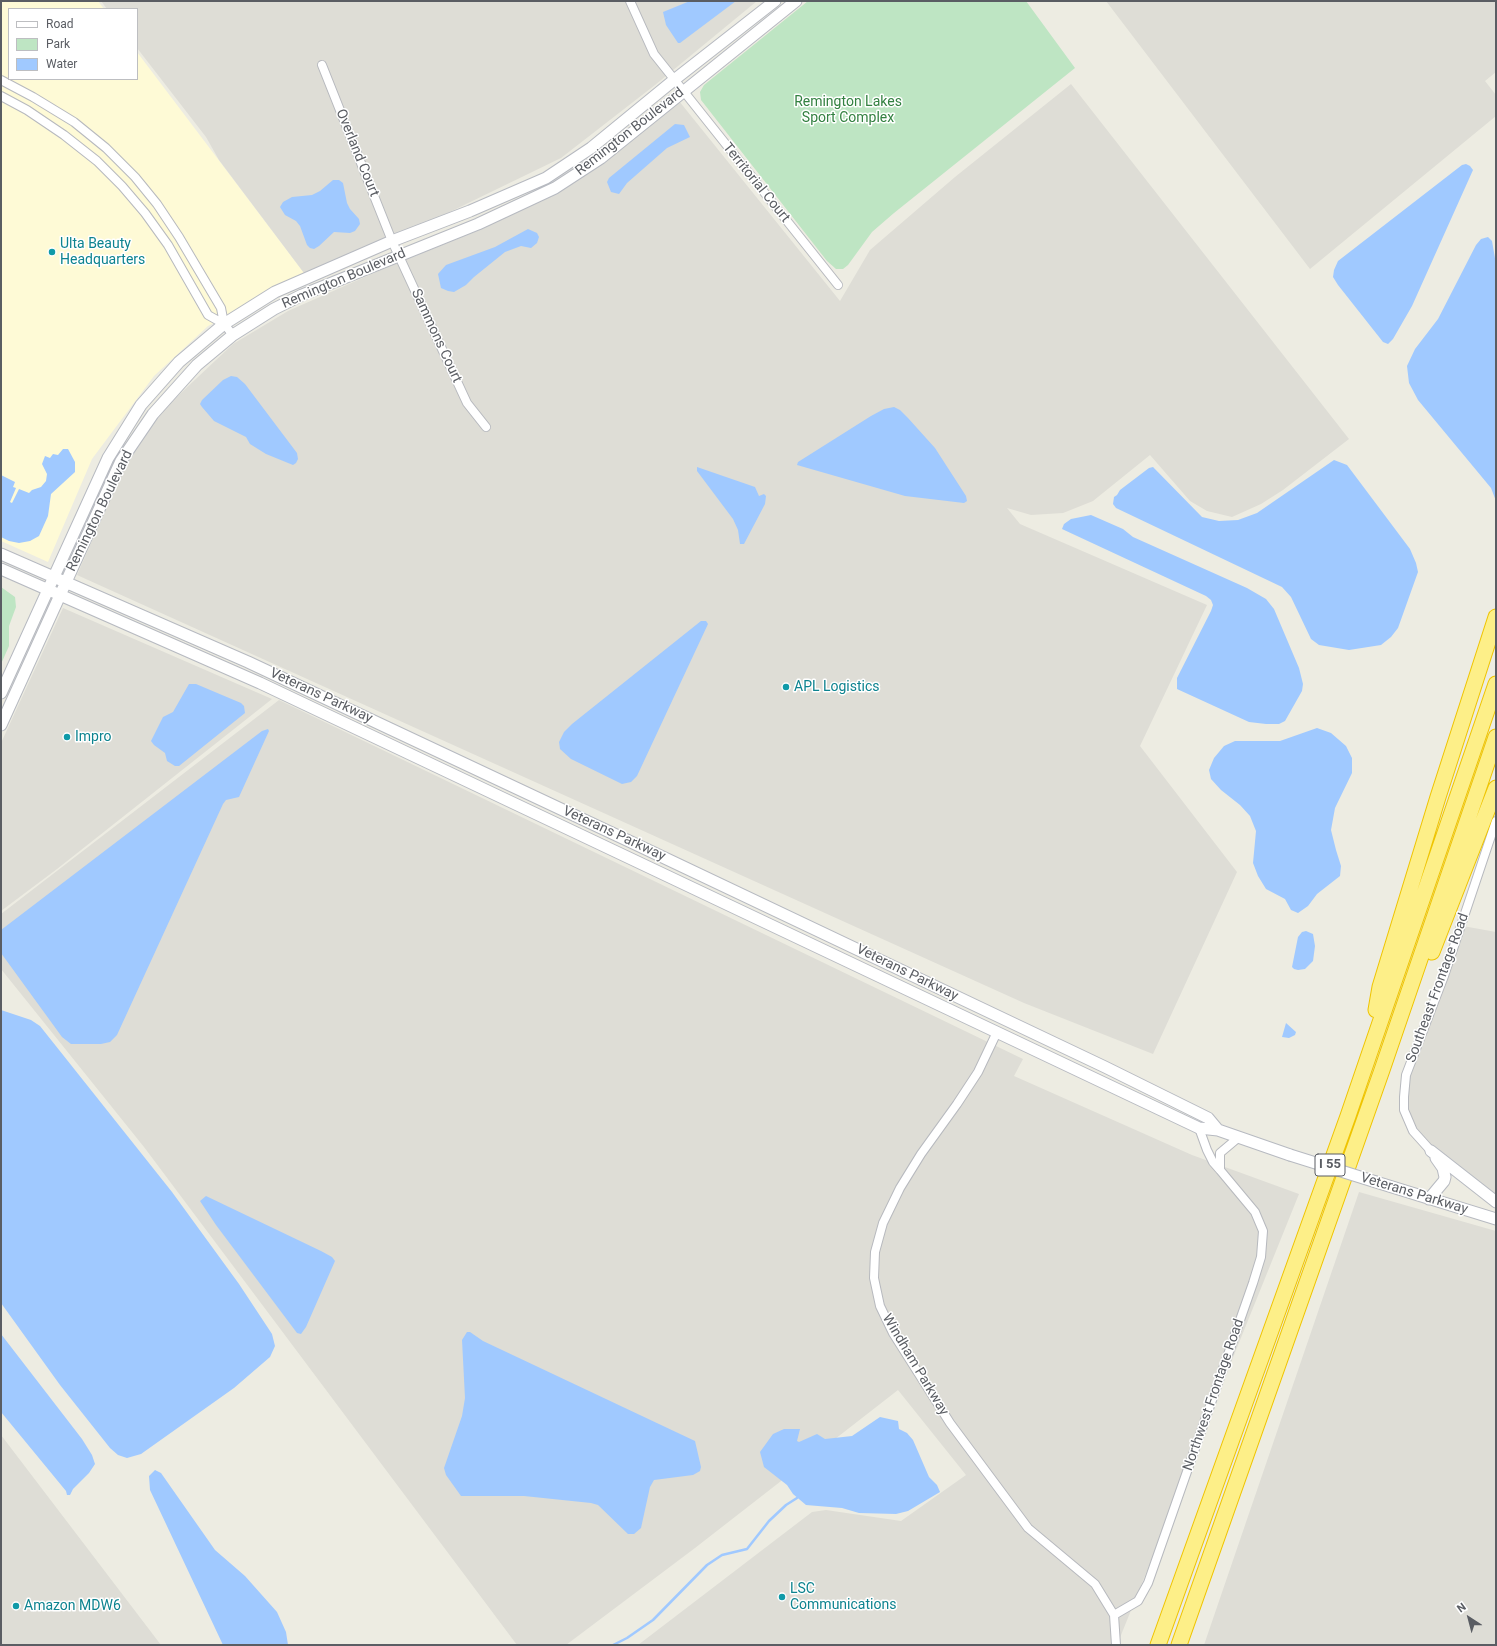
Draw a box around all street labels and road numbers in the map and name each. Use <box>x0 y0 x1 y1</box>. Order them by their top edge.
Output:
street label: Remington Boulevard <box>572 84 688 180</box>
street label: Overland Court <box>332 107 382 199</box>
street label: Territorial Court <box>719 140 793 226</box>
street label: Remington Boulevard <box>280 245 408 313</box>
street label: Sammons Court <box>407 287 465 385</box>
street label: Remington Boulevard <box>63 448 137 574</box>
street label: Veterans Parkway <box>267 665 375 727</box>
street label: Veterans Parkway <box>560 803 668 865</box>
street label: Southeast Frontage Road <box>1403 911 1473 1065</box>
street label: Veterans Parkway <box>853 941 961 1005</box>
road number: I 55 <box>1315 1154 1345 1176</box>
street label: Veterans Parkway <box>1358 1170 1470 1218</box>
street label: Windham Parkway <box>878 1311 952 1419</box>
street label: Northwest Frontage Road <box>1180 1317 1248 1473</box>

